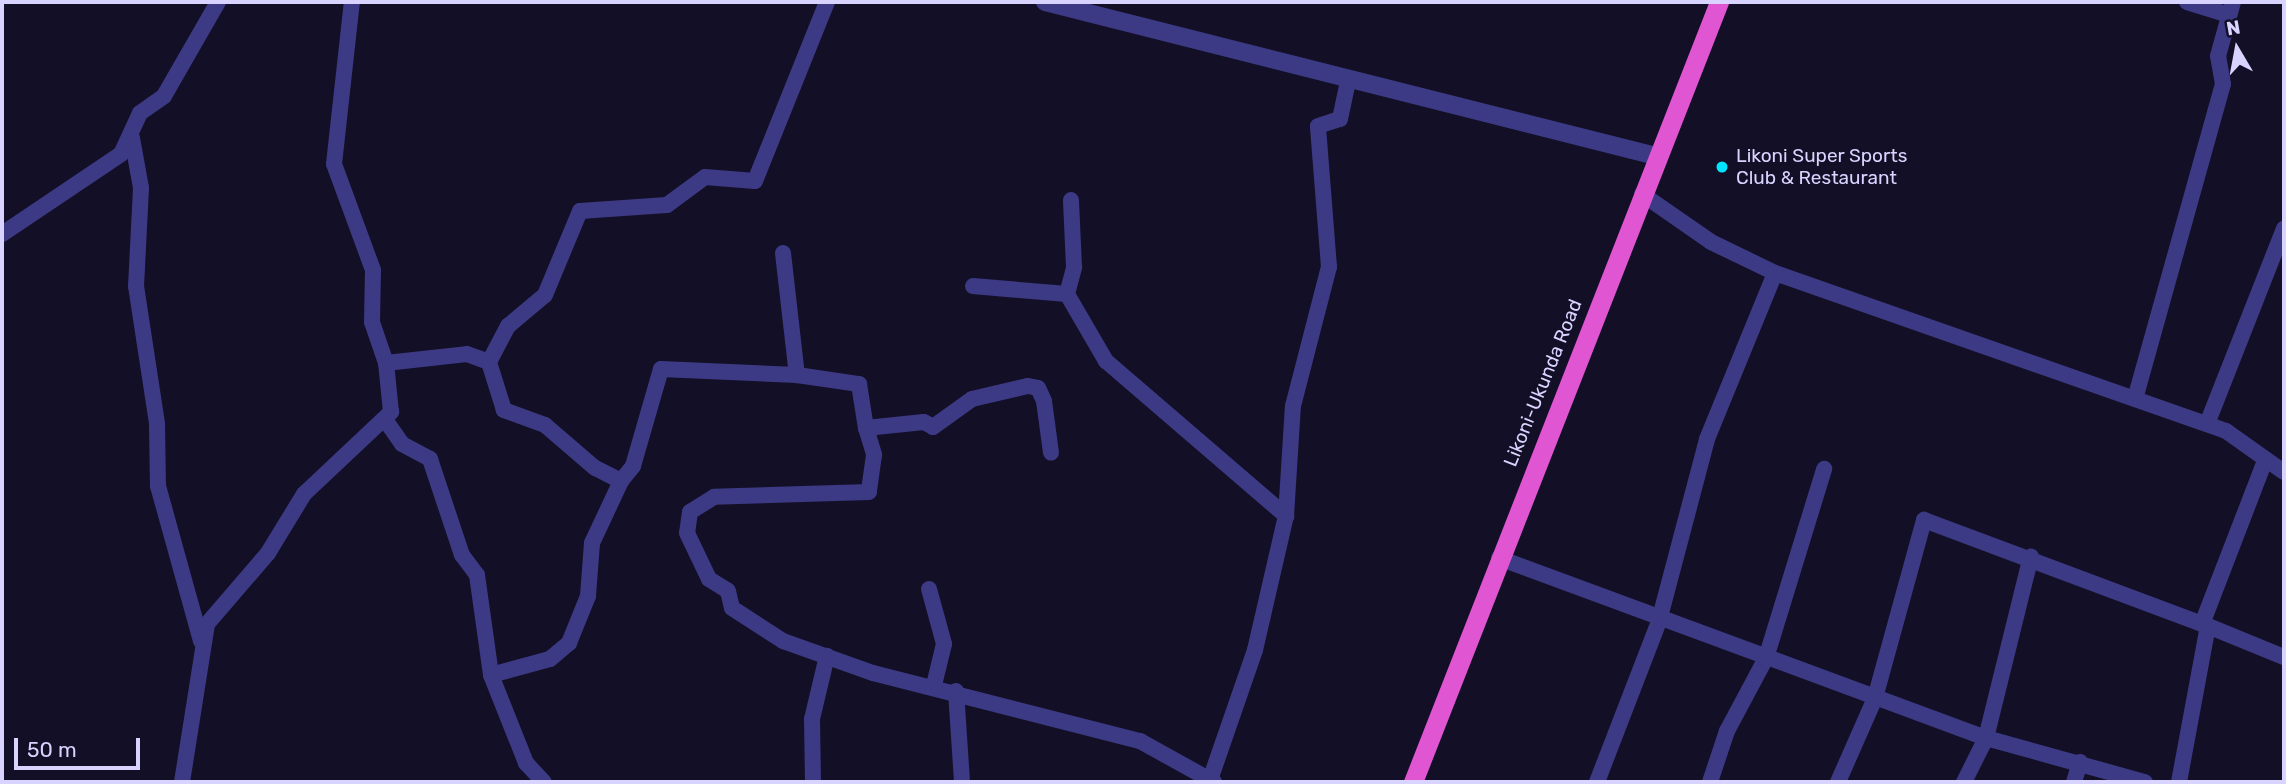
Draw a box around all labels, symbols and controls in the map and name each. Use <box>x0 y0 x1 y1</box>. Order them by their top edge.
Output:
north arrow <box>2202 14 2272 84</box>
text: N <box>2225 15 2242 40</box>
place label: Likoni Super Sports Club & Restaurant <box>1736 145 1908 189</box>
marker: Likoni Super Sports Club & Restaurant <box>1714 159 1730 175</box>
street label: Likoni-Ukunda Road <box>1499 296 1587 470</box>
scale bar <box>18 724 144 768</box>
text: 50 m <box>27 737 77 762</box>

